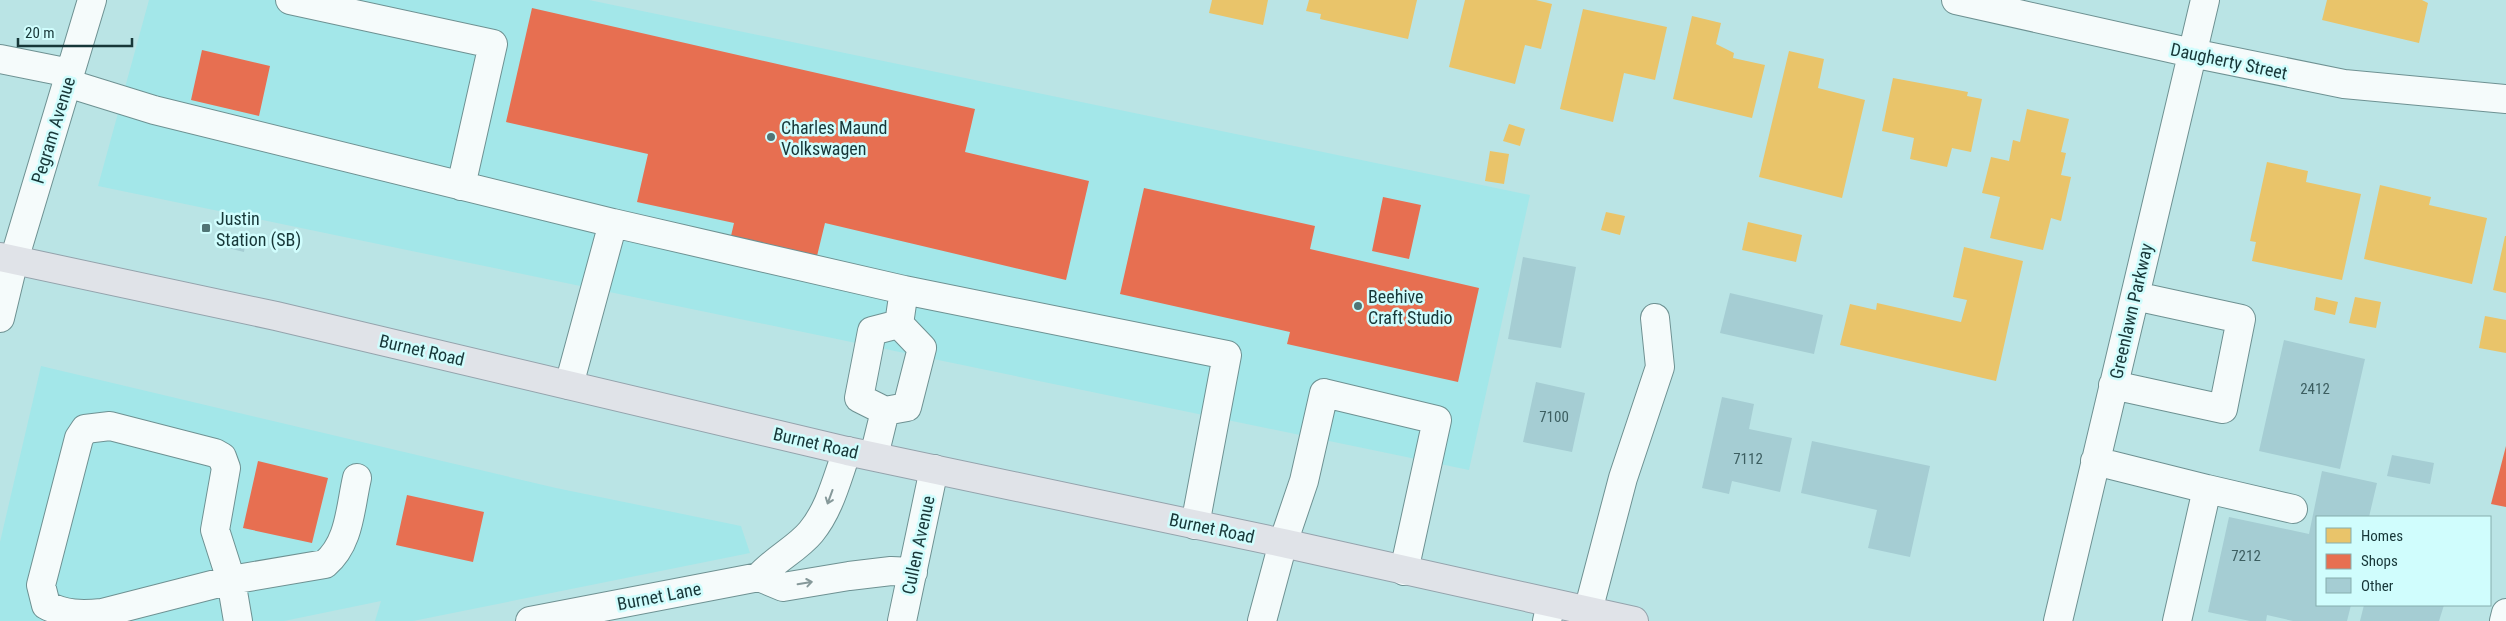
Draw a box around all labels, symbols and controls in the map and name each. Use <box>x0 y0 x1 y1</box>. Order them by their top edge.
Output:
scale bar <box>18 15 131 47</box>
text: 20 m <box>25 24 55 42</box>
street label: Daugherty Street <box>2169 38 2289 84</box>
street label: Pegram Avenue <box>27 74 79 186</box>
place label: Charles Maund Volkswagen <box>781 117 887 159</box>
marker: Charles Maund Volkswagen <box>765 131 777 143</box>
place label: Justin Station (SB) <box>216 208 301 251</box>
marker: Justin Station (SB) <box>200 222 212 234</box>
street label: Greenlawn Parkway <box>2105 241 2157 381</box>
place label: Beehive Craft Studio <box>1368 286 1453 328</box>
marker: Beehive Craft Studio <box>1352 300 1364 312</box>
street label: Burnet Road <box>377 330 467 370</box>
house number: 2412 <box>2300 380 2330 398</box>
house number: 7100 <box>1539 408 1569 426</box>
street label: Burnet Road <box>771 423 861 463</box>
house number: 7112 <box>1733 450 1763 468</box>
one-way arrow <box>825 489 834 504</box>
street label: Cullen Avenue <box>897 494 939 596</box>
street label: Burnet Road <box>1167 509 1257 547</box>
legend <box>2316 516 2491 606</box>
text: Homes <box>2361 527 2403 545</box>
house number: 7212 <box>2231 547 2261 565</box>
text: Shops <box>2361 552 2398 570</box>
text: Other <box>2361 577 2394 595</box>
street label: Burnet Lane <box>615 578 703 614</box>
one-way arrow <box>797 578 813 588</box>

